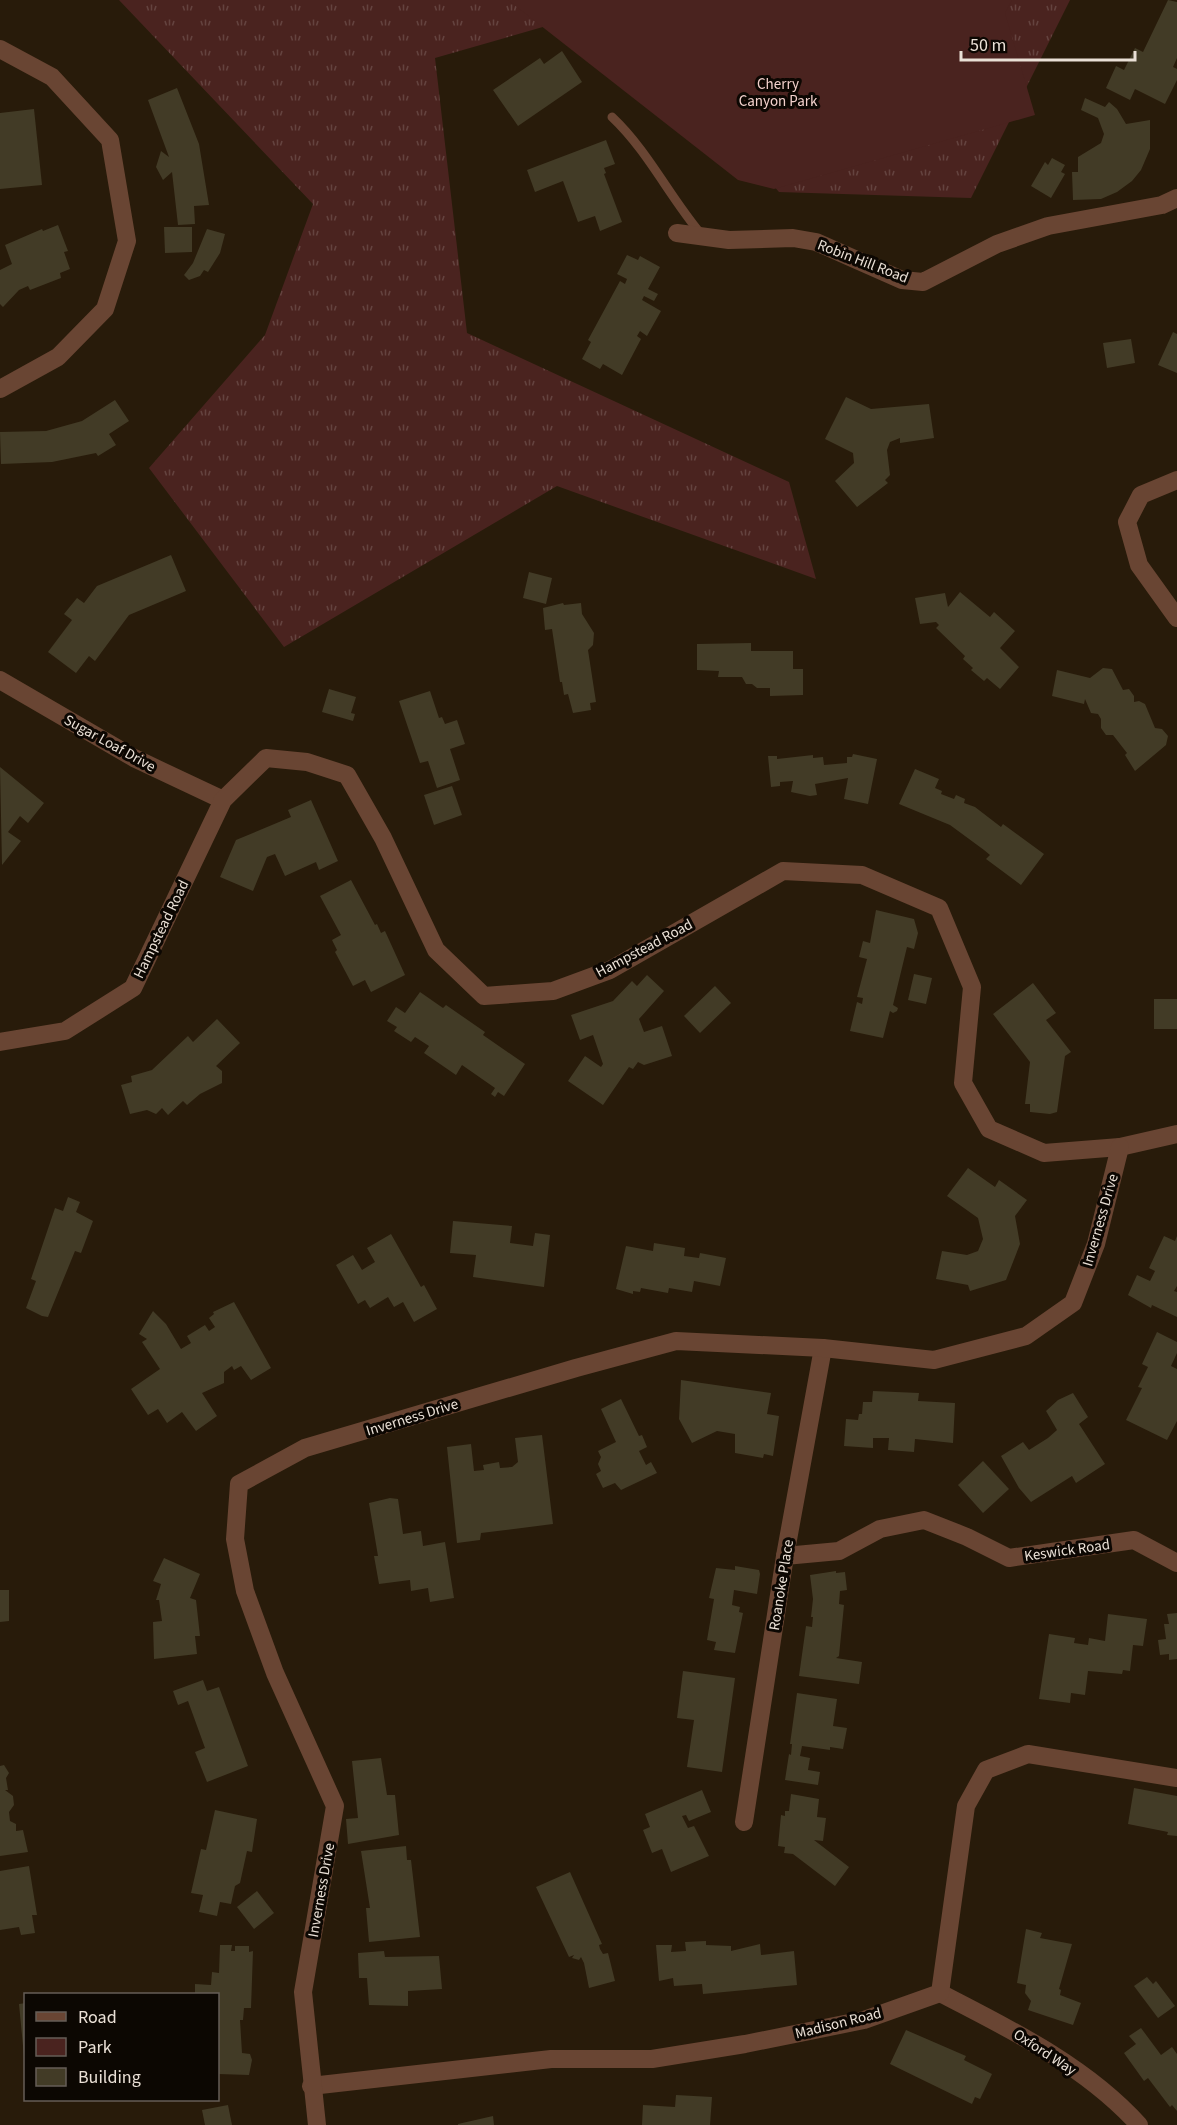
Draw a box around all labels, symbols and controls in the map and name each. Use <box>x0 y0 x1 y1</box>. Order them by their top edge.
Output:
scale bar <box>961 24 1135 62</box>
text: 50 m <box>970 33 1006 58</box>
park label: Cherry Canyon Park <box>739 74 818 112</box>
street label: Robin Hill Road <box>814 234 911 288</box>
street label: Sugar Loaf Drive <box>60 710 159 777</box>
street label: Hampstead Road <box>129 876 194 982</box>
street label: Hampstead Road <box>592 914 697 983</box>
street label: Inverness Drive <box>1077 1171 1124 1269</box>
street label: Inverness Drive <box>363 1393 461 1441</box>
street label: Keswick Road <box>1023 1534 1111 1567</box>
street label: Roanoke Place <box>764 1538 799 1632</box>
street label: Inverness Drive <box>303 1841 340 1939</box>
legend <box>24 1993 219 2101</box>
street label: Madison Road <box>793 2003 883 2044</box>
text: Road <box>78 2005 117 2030</box>
street label: Oxford Way <box>1009 2024 1080 2081</box>
text: Park <box>78 2035 112 2060</box>
text: Building <box>78 2065 141 2090</box>

